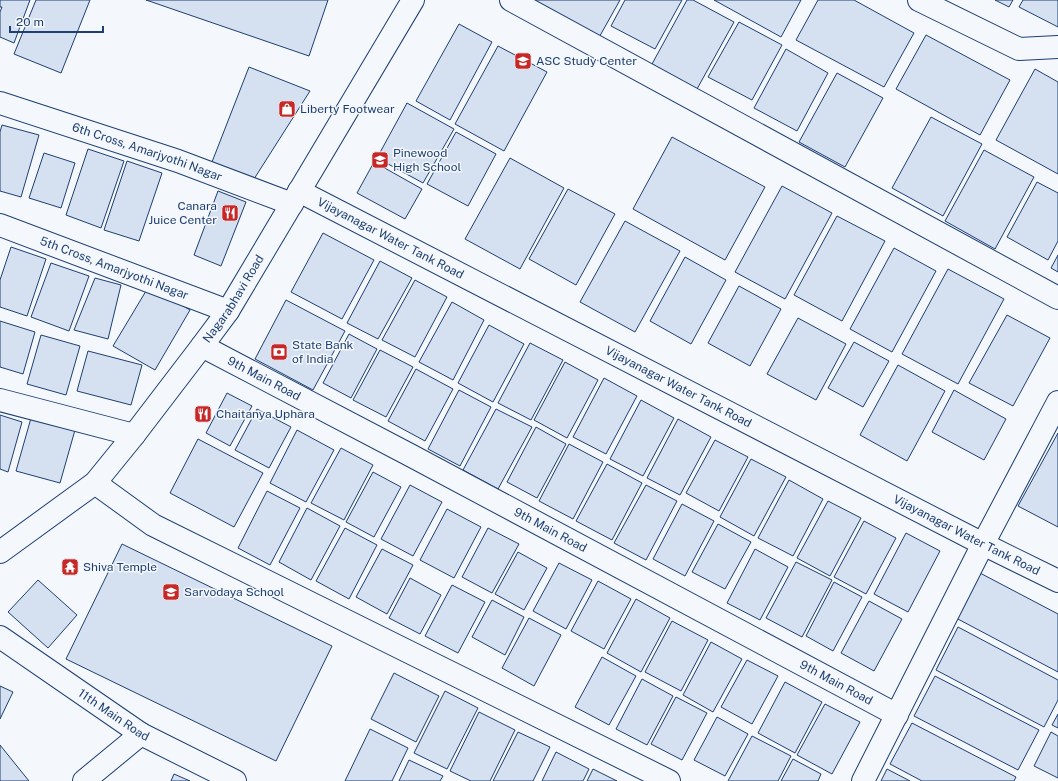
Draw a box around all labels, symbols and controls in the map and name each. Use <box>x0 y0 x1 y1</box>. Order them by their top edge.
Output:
scale bar <box>10 8 103 34</box>
text: 20 m <box>16 15 44 29</box>
school or university icon: ASC Study Center <box>513 51 533 71</box>
place label: ASC Study Center <box>536 54 637 68</box>
shop icon: Liberty Footwear <box>277 99 297 119</box>
place label: Liberty Footwear <box>300 102 395 116</box>
street label: 6th Cross, Amarjyothi Nagar <box>70 120 224 184</box>
place label: Pinewood High School <box>393 146 461 174</box>
school or university icon: Pinewood High School <box>370 150 390 170</box>
street label: Vijayanagar Water Tank Road <box>315 195 466 282</box>
place label: Canara Juice Center <box>149 199 217 227</box>
restaurant icon: Canara Juice Center <box>220 203 240 223</box>
street label: 5th Cross, Amarjyothi Nagar <box>38 234 191 303</box>
street label: Nagarabhavi Road <box>200 252 267 345</box>
place label: State Bank of India <box>292 338 354 366</box>
bank icon: State Bank of India <box>269 342 289 362</box>
street label: Vijayanagar Water Tank Road <box>603 343 754 430</box>
street label: 9th Main Road <box>225 354 303 403</box>
restaurant icon: Chaitanya Uphara <box>193 404 213 424</box>
place label: Chaitanya Uphara <box>216 407 315 421</box>
street label: Vijayanagar Water Tank Road <box>891 492 1042 578</box>
street label: 9th Main Road <box>512 505 589 555</box>
temple icon: Shiva Temple <box>60 557 80 577</box>
place label: Shiva Temple <box>83 560 157 574</box>
school or university icon: Sarvodaya School <box>161 582 181 602</box>
place label: Sarvodaya School <box>184 585 285 599</box>
street label: 9th Main Road <box>797 657 875 708</box>
street label: 11th Main Road <box>76 686 152 744</box>

